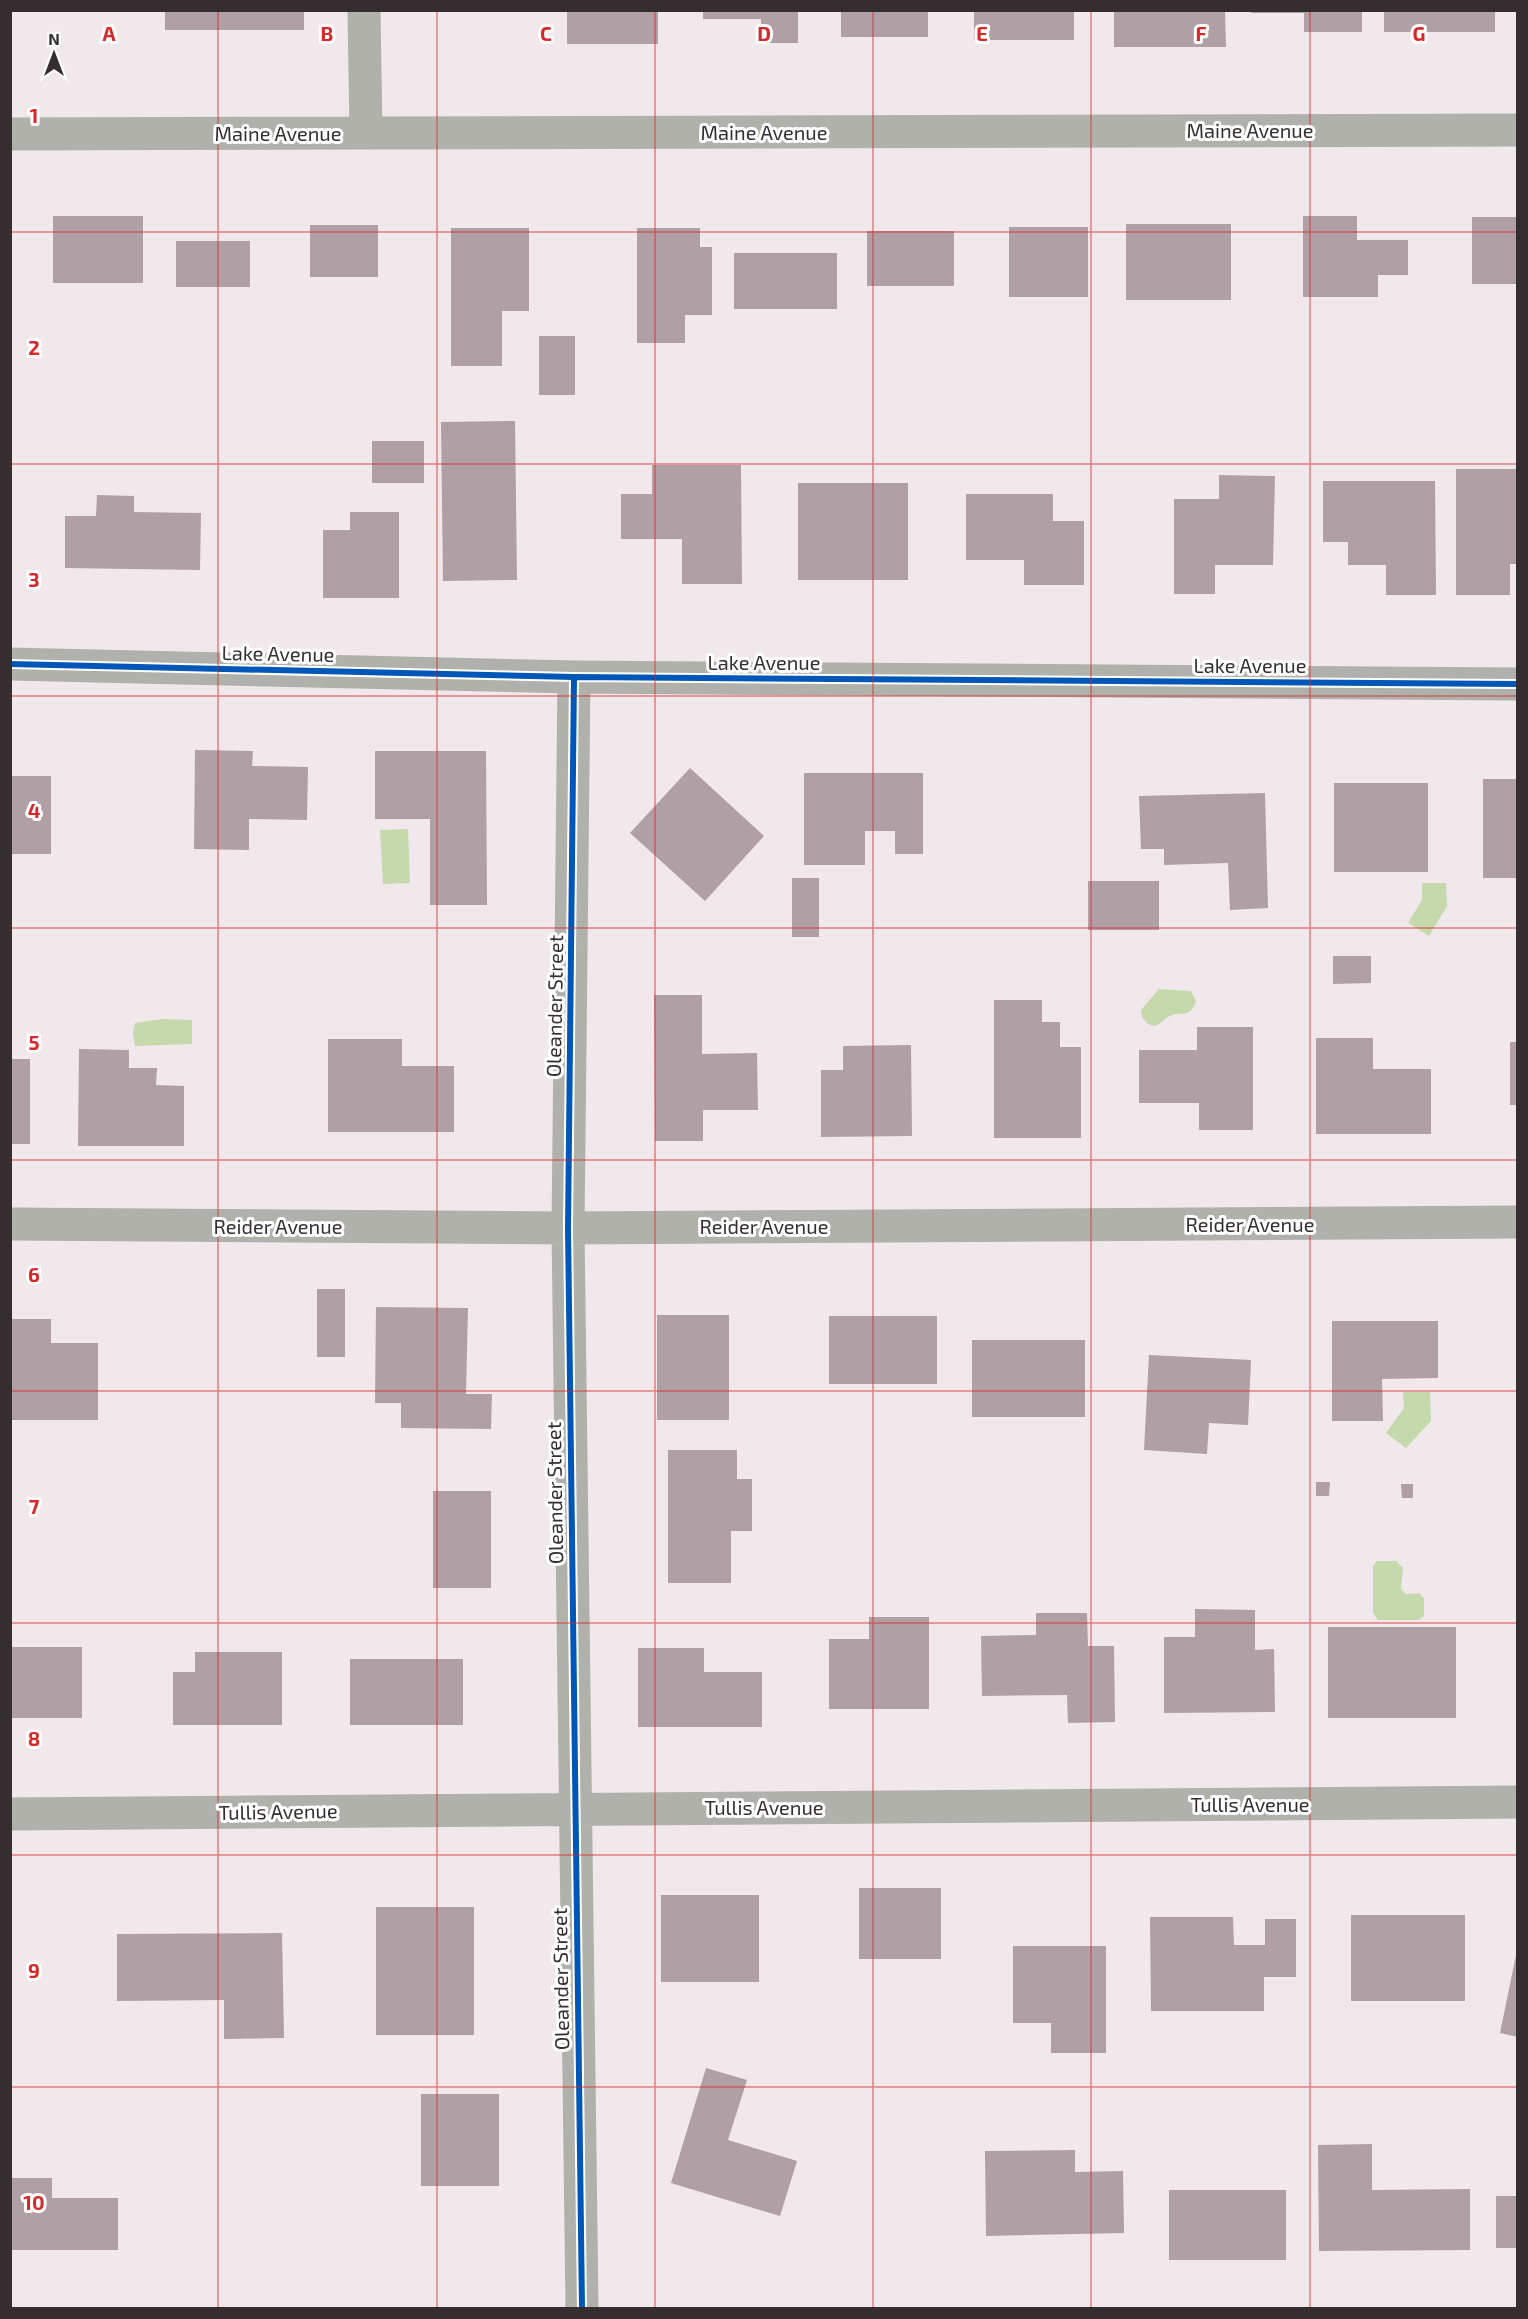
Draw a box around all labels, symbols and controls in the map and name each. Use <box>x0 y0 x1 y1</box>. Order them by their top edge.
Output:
text: A <box>102 21 116 45</box>
text: B <box>321 21 333 45</box>
text: C <box>540 21 552 45</box>
text: D <box>757 21 771 45</box>
text: E <box>976 21 988 45</box>
text: F <box>1195 21 1207 45</box>
text: G <box>1413 21 1425 45</box>
north arrow <box>24 24 84 84</box>
text: N <box>48 29 60 48</box>
text: 1 <box>30 103 38 127</box>
street label: Maine Avenue <box>1187 118 1313 142</box>
street label: Maine Avenue <box>701 120 827 144</box>
street label: Maine Avenue <box>215 121 341 145</box>
text: 2 <box>28 335 40 359</box>
text: 3 <box>28 567 40 591</box>
street label: Lake Avenue <box>221 640 335 666</box>
street label: Lake Avenue <box>708 650 820 674</box>
street label: Lake Avenue <box>1194 653 1306 677</box>
text: 4 <box>28 798 41 822</box>
street label: Oleander Street <box>541 934 567 1077</box>
text: 5 <box>28 1030 40 1054</box>
street label: Reider Avenue <box>1186 1212 1314 1236</box>
street label: Reider Avenue <box>214 1214 342 1238</box>
street label: Reider Avenue <box>700 1214 828 1238</box>
text: 6 <box>28 1262 40 1286</box>
street label: Oleander Street <box>541 1421 567 1564</box>
text: 7 <box>29 1494 40 1518</box>
text: 8 <box>28 1726 40 1750</box>
street label: Tullis Avenue <box>1190 1792 1310 1816</box>
street label: Tullis Avenue <box>704 1795 824 1819</box>
street label: Tullis Avenue <box>218 1798 338 1824</box>
street label: Oleander Street <box>547 1907 573 2050</box>
text: 9 <box>28 1958 40 1982</box>
text: 10 <box>23 2190 45 2214</box>

